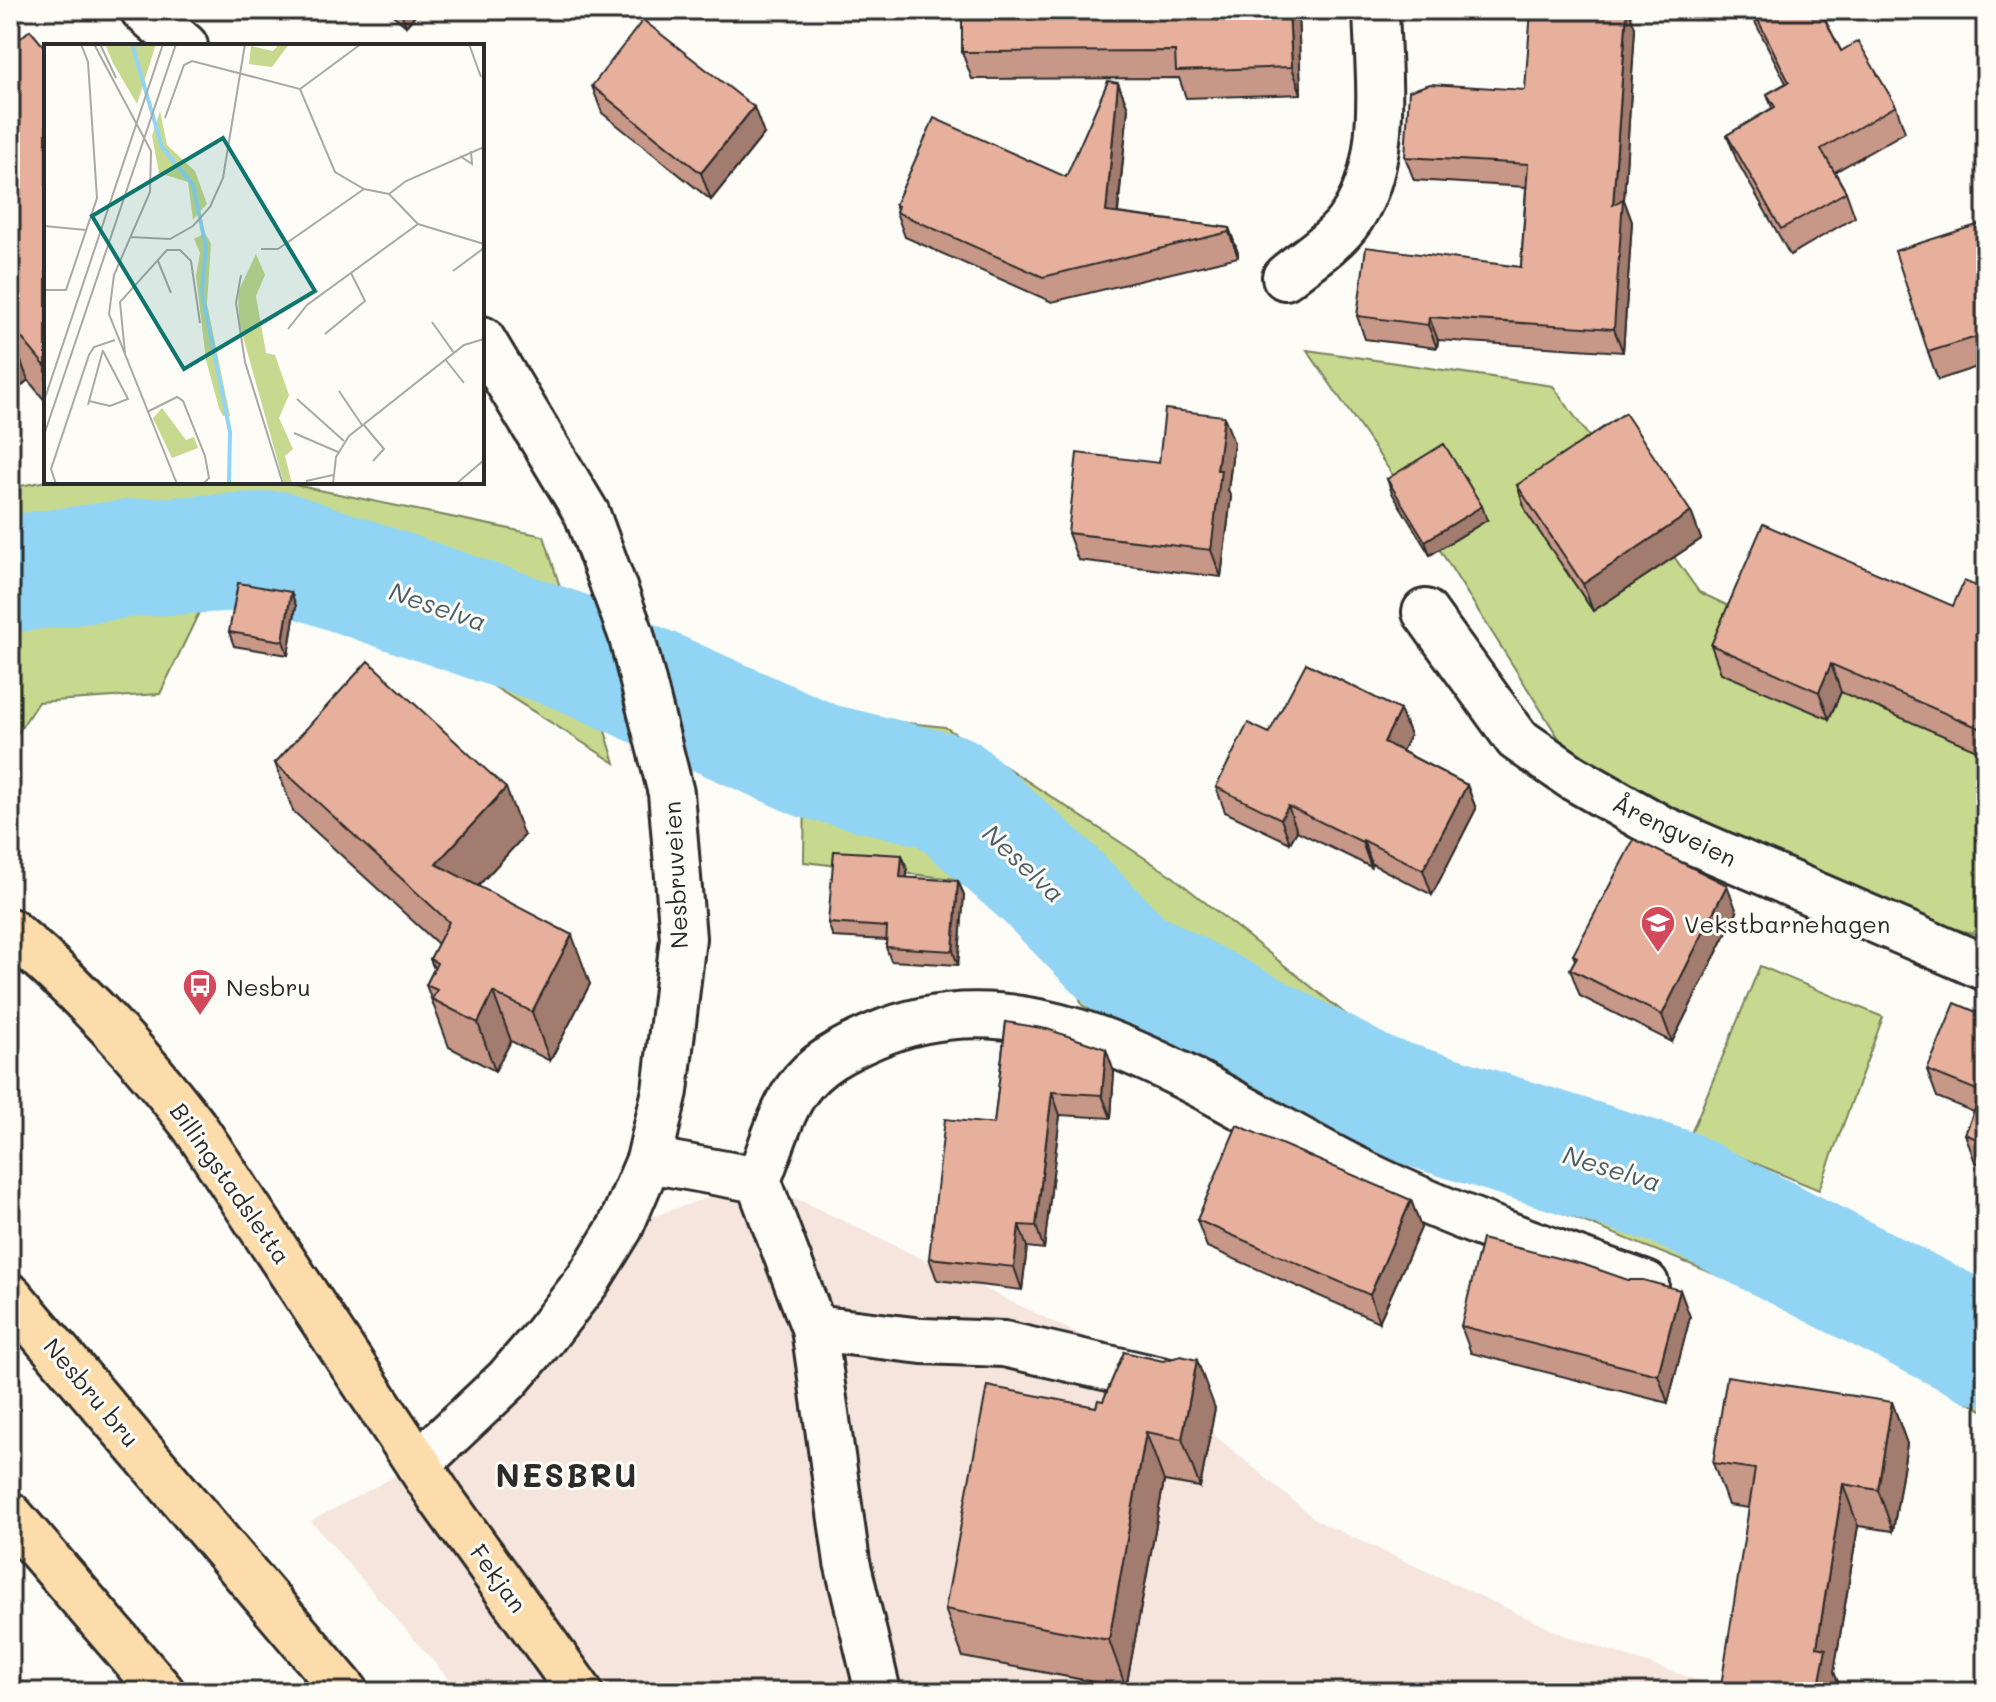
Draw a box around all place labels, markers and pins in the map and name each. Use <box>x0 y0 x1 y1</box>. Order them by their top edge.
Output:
school or university icon: Vekstbarnehagen <box>1639 904 1677 954</box>
place label: Vekstbarnehagen <box>1684 908 1890 939</box>
bus stop icon: Nesbru <box>181 967 219 1017</box>
place label: Nesbru <box>226 971 311 1002</box>

